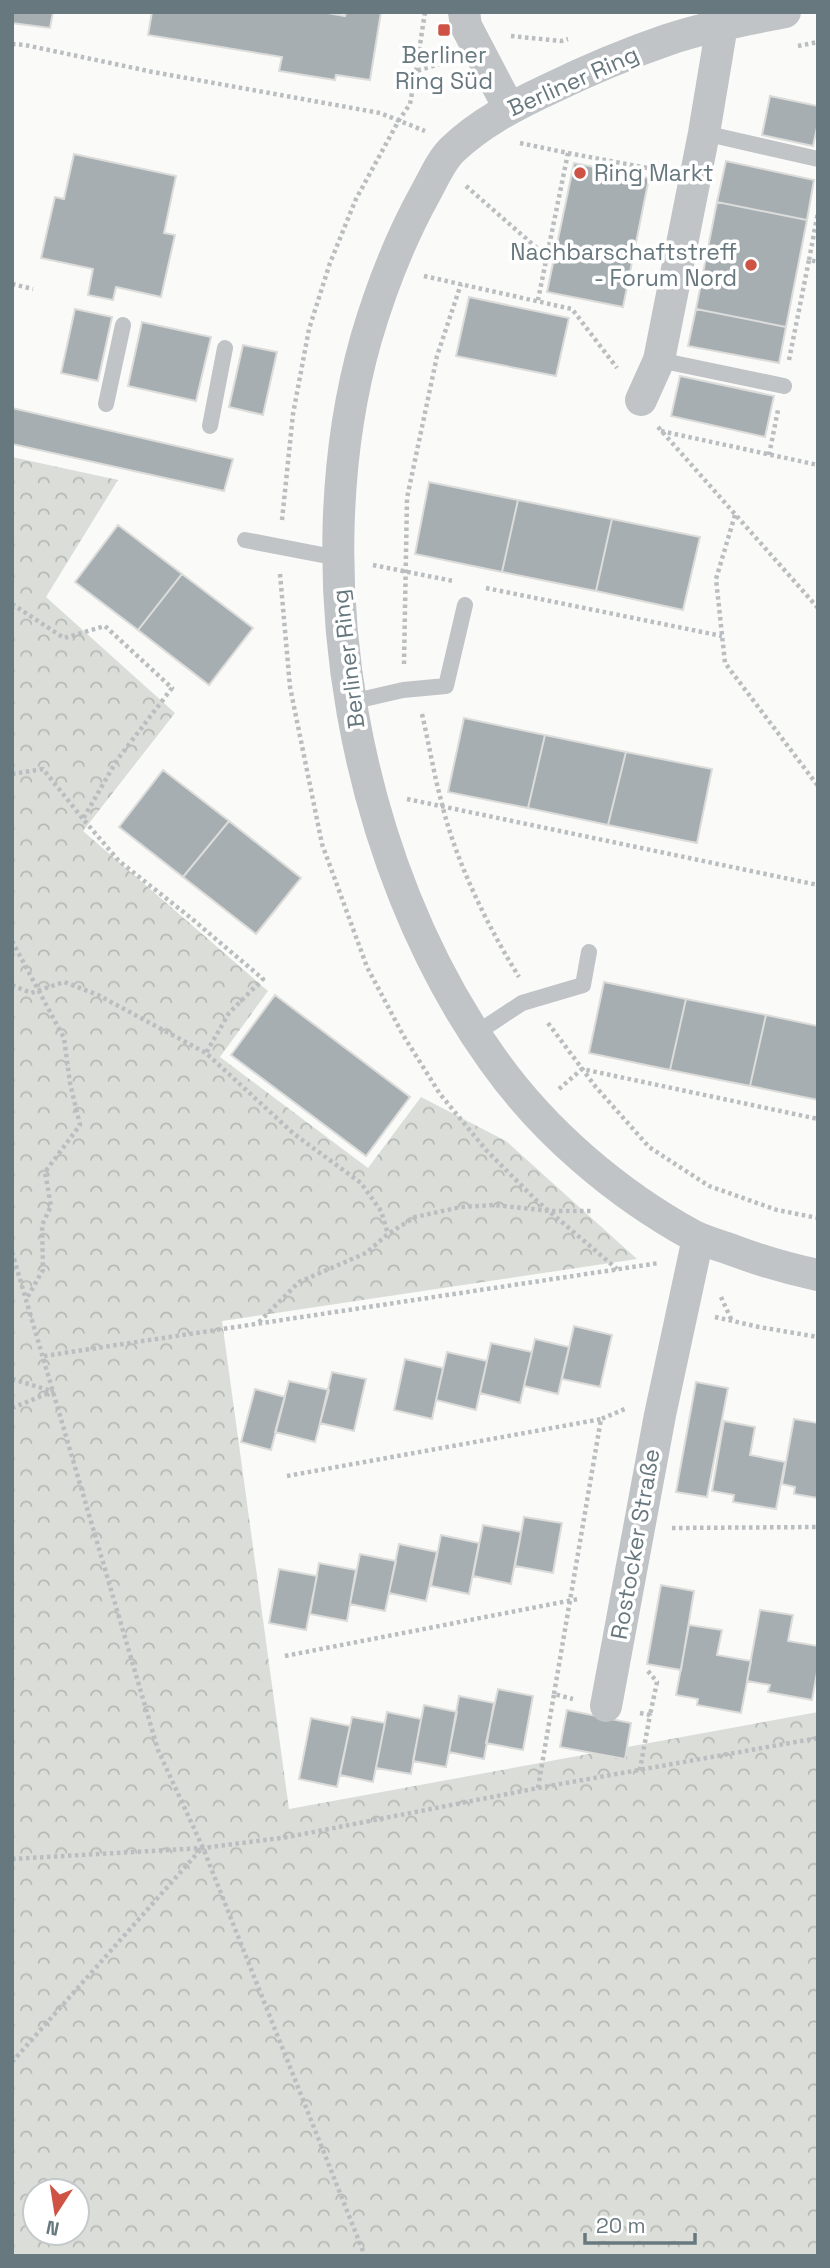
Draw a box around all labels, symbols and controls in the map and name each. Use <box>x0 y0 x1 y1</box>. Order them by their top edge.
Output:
marker: Berliner Ring Süd <box>436 22 452 38</box>
street label: Berliner Ring <box>503 39 643 123</box>
place label: Berliner Ring Süd <box>395 40 493 96</box>
place label: Ring Markt <box>594 158 714 188</box>
marker: Ring Markt <box>572 165 588 181</box>
place label: Nachbarschaftstreff - Forum Nord <box>510 237 737 293</box>
marker: Nachbarschaftstreff - Forum Nord <box>743 257 759 273</box>
street label: Berliner Ring <box>325 588 371 730</box>
street label: Rostocker Straße <box>603 1446 667 1642</box>
north arrow <box>21 2177 91 2247</box>
scale bar <box>585 2202 695 2246</box>
text: 20 m <box>596 2212 646 2239</box>
text: N <box>44 2215 61 2242</box>

